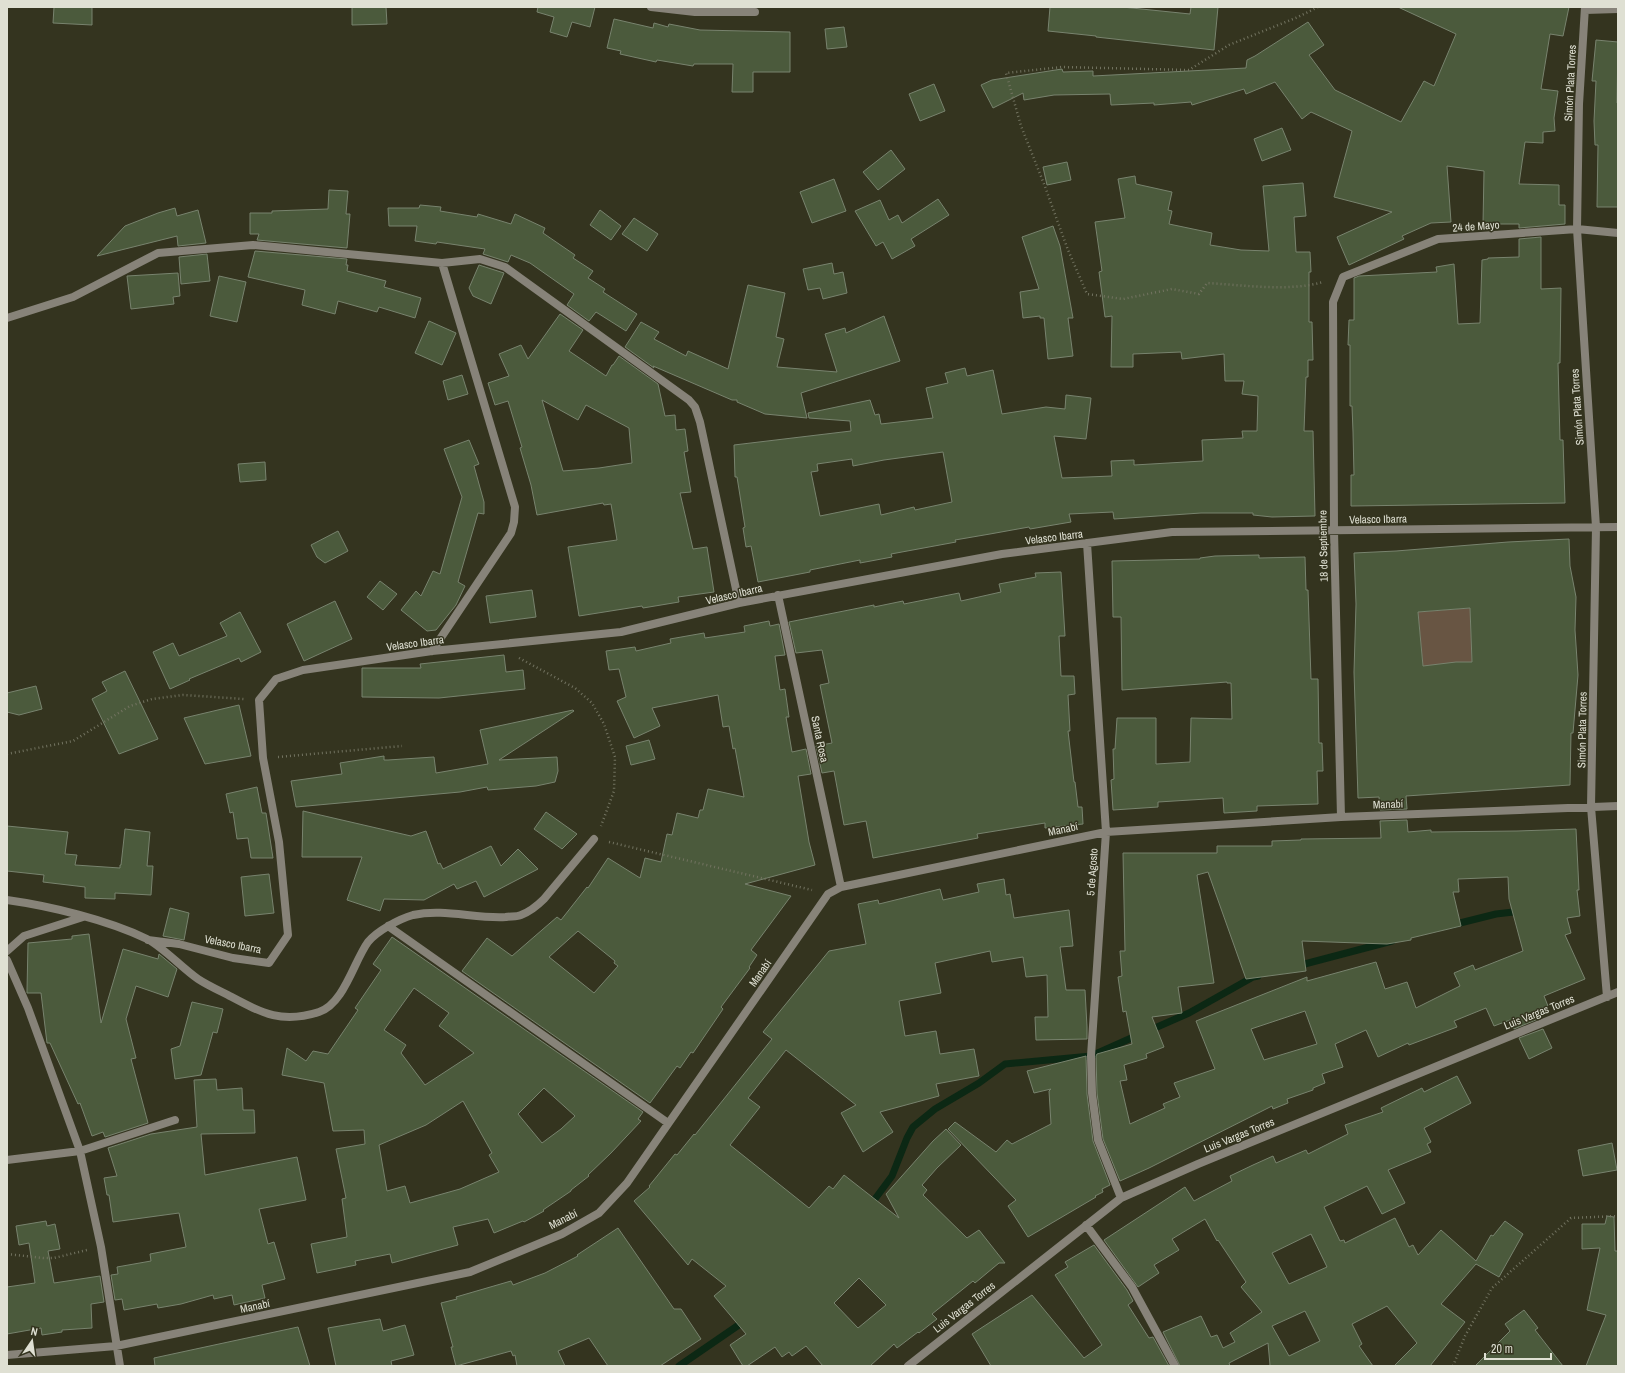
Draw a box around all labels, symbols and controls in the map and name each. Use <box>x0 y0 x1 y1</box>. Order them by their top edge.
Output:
street label: Simón Plata Torres <box>1561 44 1579 122</box>
street label: 24 de Mayo <box>1452 217 1500 235</box>
street label: Simón Plata Torres <box>1567 368 1587 446</box>
street label: 18 de Septiembre <box>1315 510 1331 582</box>
street label: Velasco Ibarra <box>1349 511 1407 527</box>
street label: Velasco Ibarra <box>1025 527 1083 547</box>
street label: Velasco Ibarra <box>704 581 764 607</box>
street label: Velasco Ibarra <box>385 632 445 654</box>
street label: Simón Plata Torres <box>1574 691 1590 768</box>
street label: Santa Rosa <box>808 714 832 764</box>
street label: Manabí <box>1373 796 1404 812</box>
street label: Manabí <box>1047 819 1080 839</box>
street label: 5 de Agosto <box>1083 848 1101 896</box>
street label: Velasco Ibarra <box>203 932 263 956</box>
street label: Manabí <box>746 956 775 989</box>
street label: Luis Vargas Torres <box>1502 991 1577 1033</box>
street label: Luis Vargas Torres <box>1202 1114 1277 1156</box>
street label: Manabí <box>546 1206 580 1232</box>
street label: Luis Vargas Torres <box>930 1278 998 1336</box>
street label: Manabí <box>239 1296 272 1316</box>
north arrow <box>12 1321 52 1361</box>
text: N <box>30 1324 39 1339</box>
scale bar <box>1485 1335 1551 1361</box>
text: 20 m <box>1491 1341 1513 1357</box>

